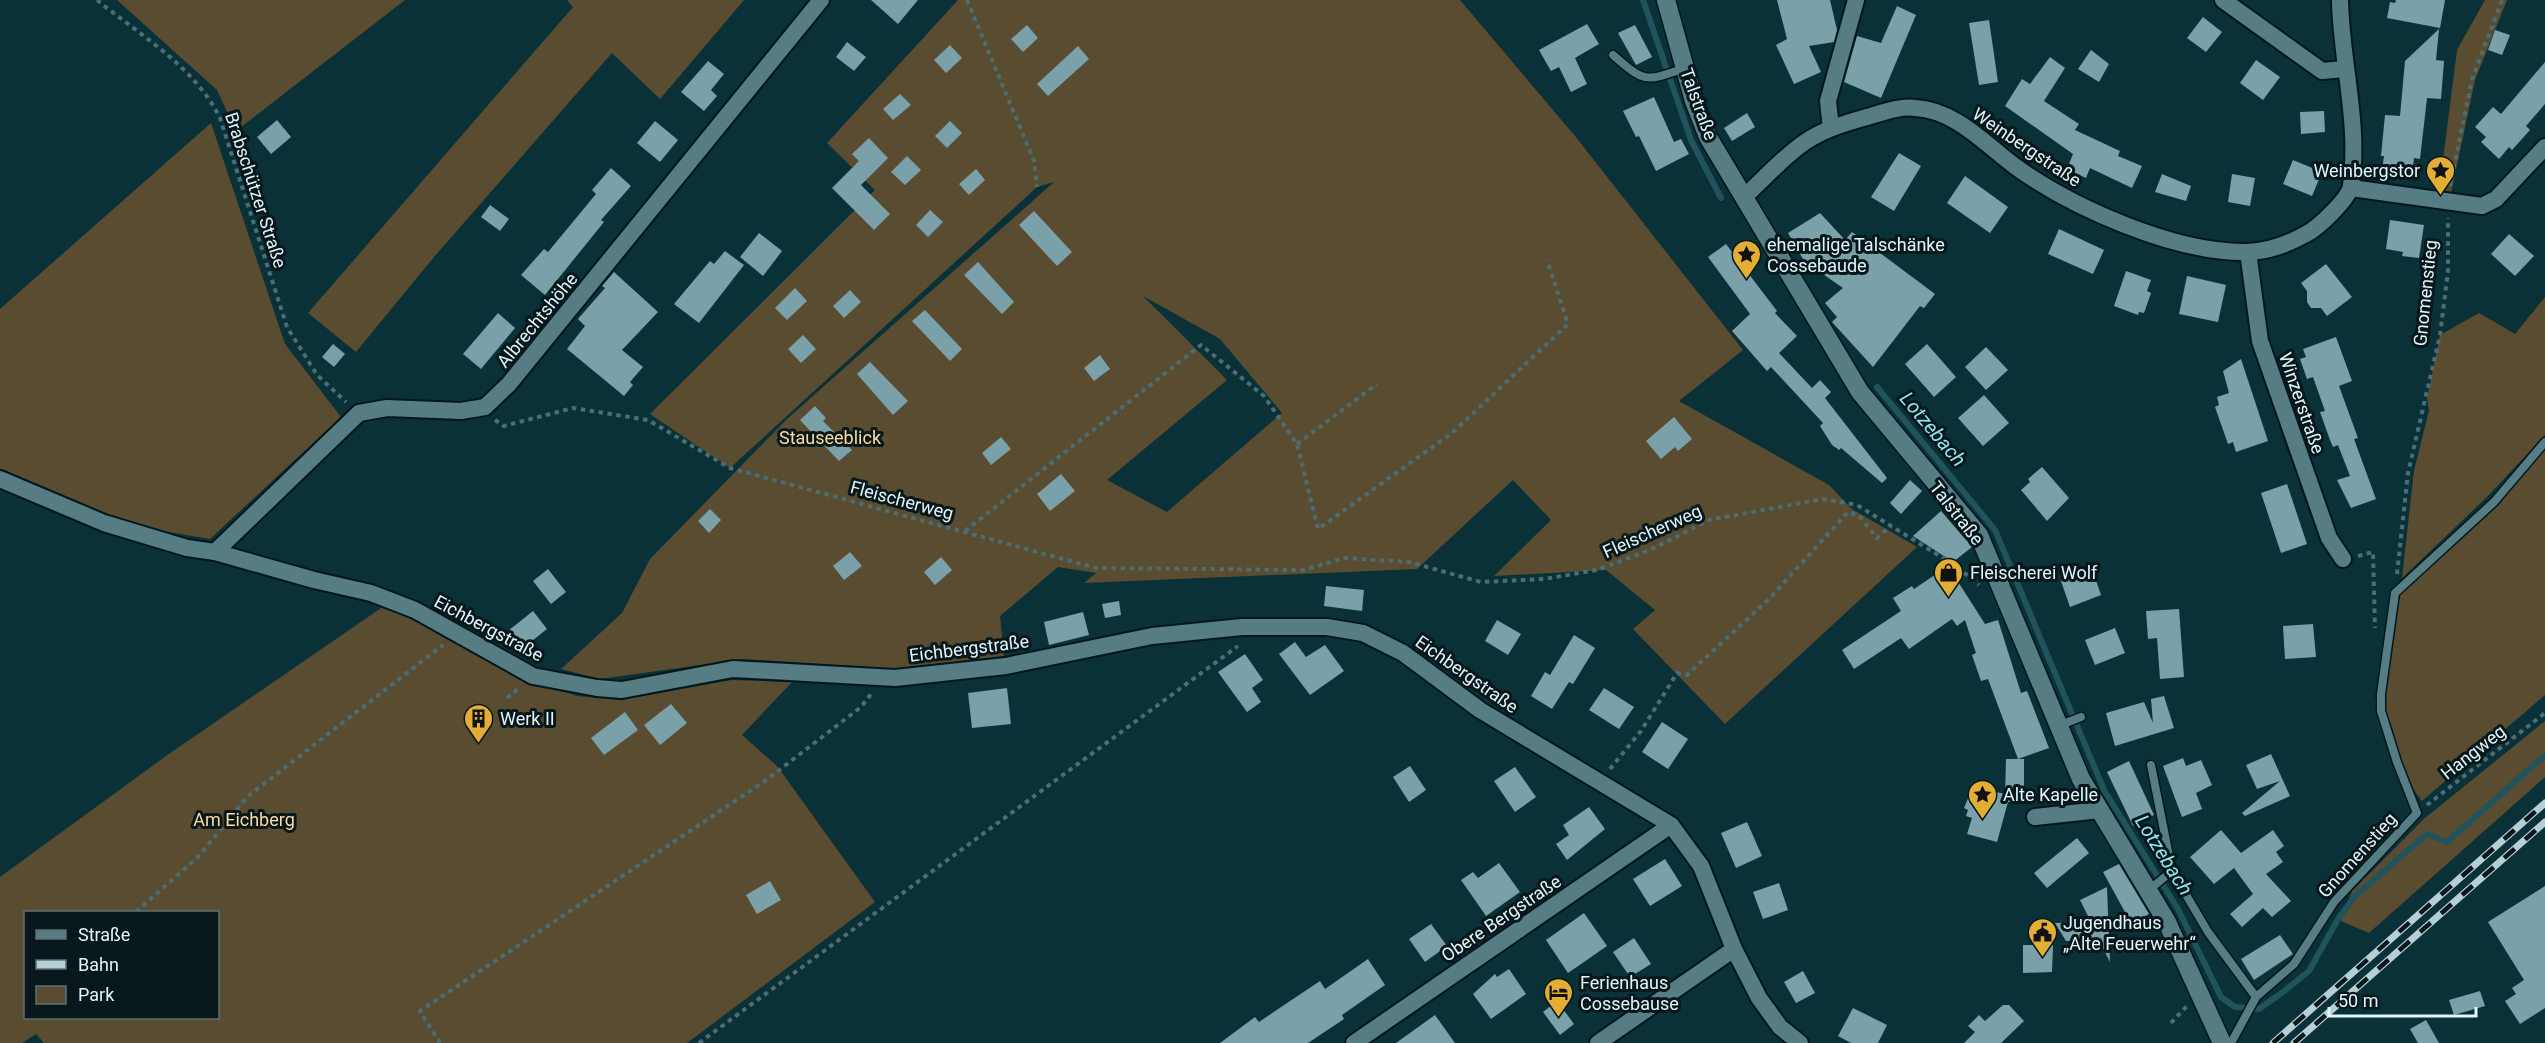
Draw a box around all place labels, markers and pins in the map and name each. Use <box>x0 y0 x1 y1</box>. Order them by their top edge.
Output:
place icon: Weinbergstor <box>2425 154 2457 196</box>
place label: Weinbergstor <box>2313 160 2420 181</box>
place label: ehemalige Talschänke Cossebaude <box>1767 234 1945 276</box>
place icon: ehemalige Talschänke Cossebaude <box>1730 238 1762 280</box>
shop icon: Fleischerei Wolf <box>1933 556 1965 598</box>
place label: Fleischerei Wolf <box>1970 562 2098 583</box>
building icon: Werk II <box>463 702 495 744</box>
place label: Werk II <box>500 708 555 729</box>
place icon: Alte Kapelle <box>1966 778 1998 820</box>
place label: Alte Kapelle <box>2003 784 2098 805</box>
place label: Jugendhaus „Alte Feuerwehr“ <box>2063 912 2196 954</box>
public building icon: Jugendhaus „Alte Feuerwehr“ <box>2026 916 2058 958</box>
place label: Ferienhaus Cossebause <box>1580 972 1679 1014</box>
hotel icon: Ferienhaus Cossebause <box>1543 976 1575 1018</box>

